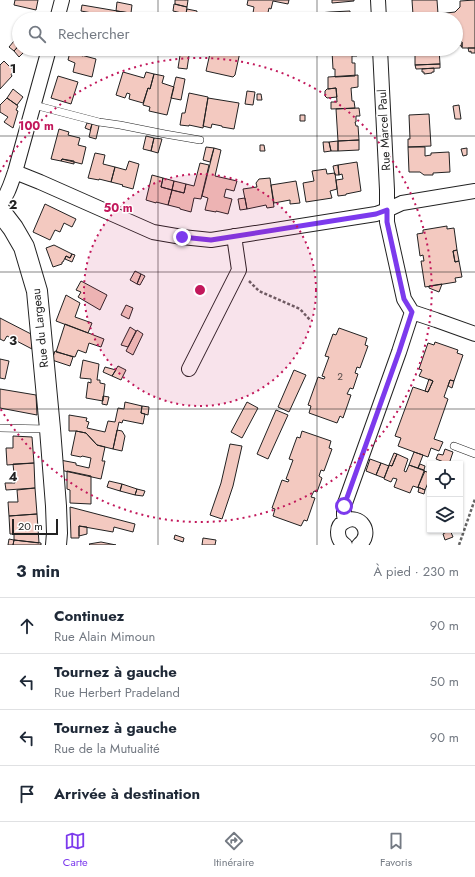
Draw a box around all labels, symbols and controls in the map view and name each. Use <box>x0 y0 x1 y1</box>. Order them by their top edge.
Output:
search box <box>12 12 463 56</box>
icon: search <box>26 23 48 45</box>
text: Rechercher <box>58 23 130 45</box>
text: 1 <box>10 59 16 78</box>
street label: Rue Marcel Paul <box>373 89 395 171</box>
text: 100 m <box>18 117 54 135</box>
text: 2 <box>9 195 17 214</box>
text: 50 m <box>103 199 133 217</box>
route end <box>173 228 191 246</box>
centre of rings <box>193 283 207 297</box>
street label: Rue du Largeau <box>27 287 53 369</box>
text: 3 <box>9 331 17 350</box>
house number: 2 <box>337 369 343 384</box>
map controls <box>427 461 463 533</box>
button: locate <box>427 461 463 497</box>
text: 4 <box>8 467 18 486</box>
route start <box>335 497 353 515</box>
button: layers <box>427 497 463 533</box>
scale bar <box>12 517 58 536</box>
text: 20 m <box>18 518 43 534</box>
text: 3 min <box>16 559 60 583</box>
text: À pied · 230 m <box>374 562 459 581</box>
text: Continuez <box>54 605 124 627</box>
icon: ahead <box>16 615 38 637</box>
text: 90 m <box>430 616 459 635</box>
text: Rue Alain Mimoun <box>54 627 155 646</box>
text: Tournez à gauche <box>54 661 177 683</box>
icon: left <box>16 671 38 693</box>
text: 50 m <box>430 672 459 691</box>
text: Rue Herbert Pradeland <box>54 683 180 702</box>
text: Tournez à gauche <box>54 717 177 739</box>
icon: left <box>16 727 38 749</box>
text: 90 m <box>430 728 459 747</box>
text: Rue de la Mutualité <box>54 739 160 758</box>
icon: arrive <box>16 783 38 805</box>
text: Arrivée à destination <box>54 783 200 805</box>
tab: Carte <box>63 830 88 870</box>
tab: Itinéraire <box>213 830 254 870</box>
tab: Favoris <box>380 830 412 870</box>

